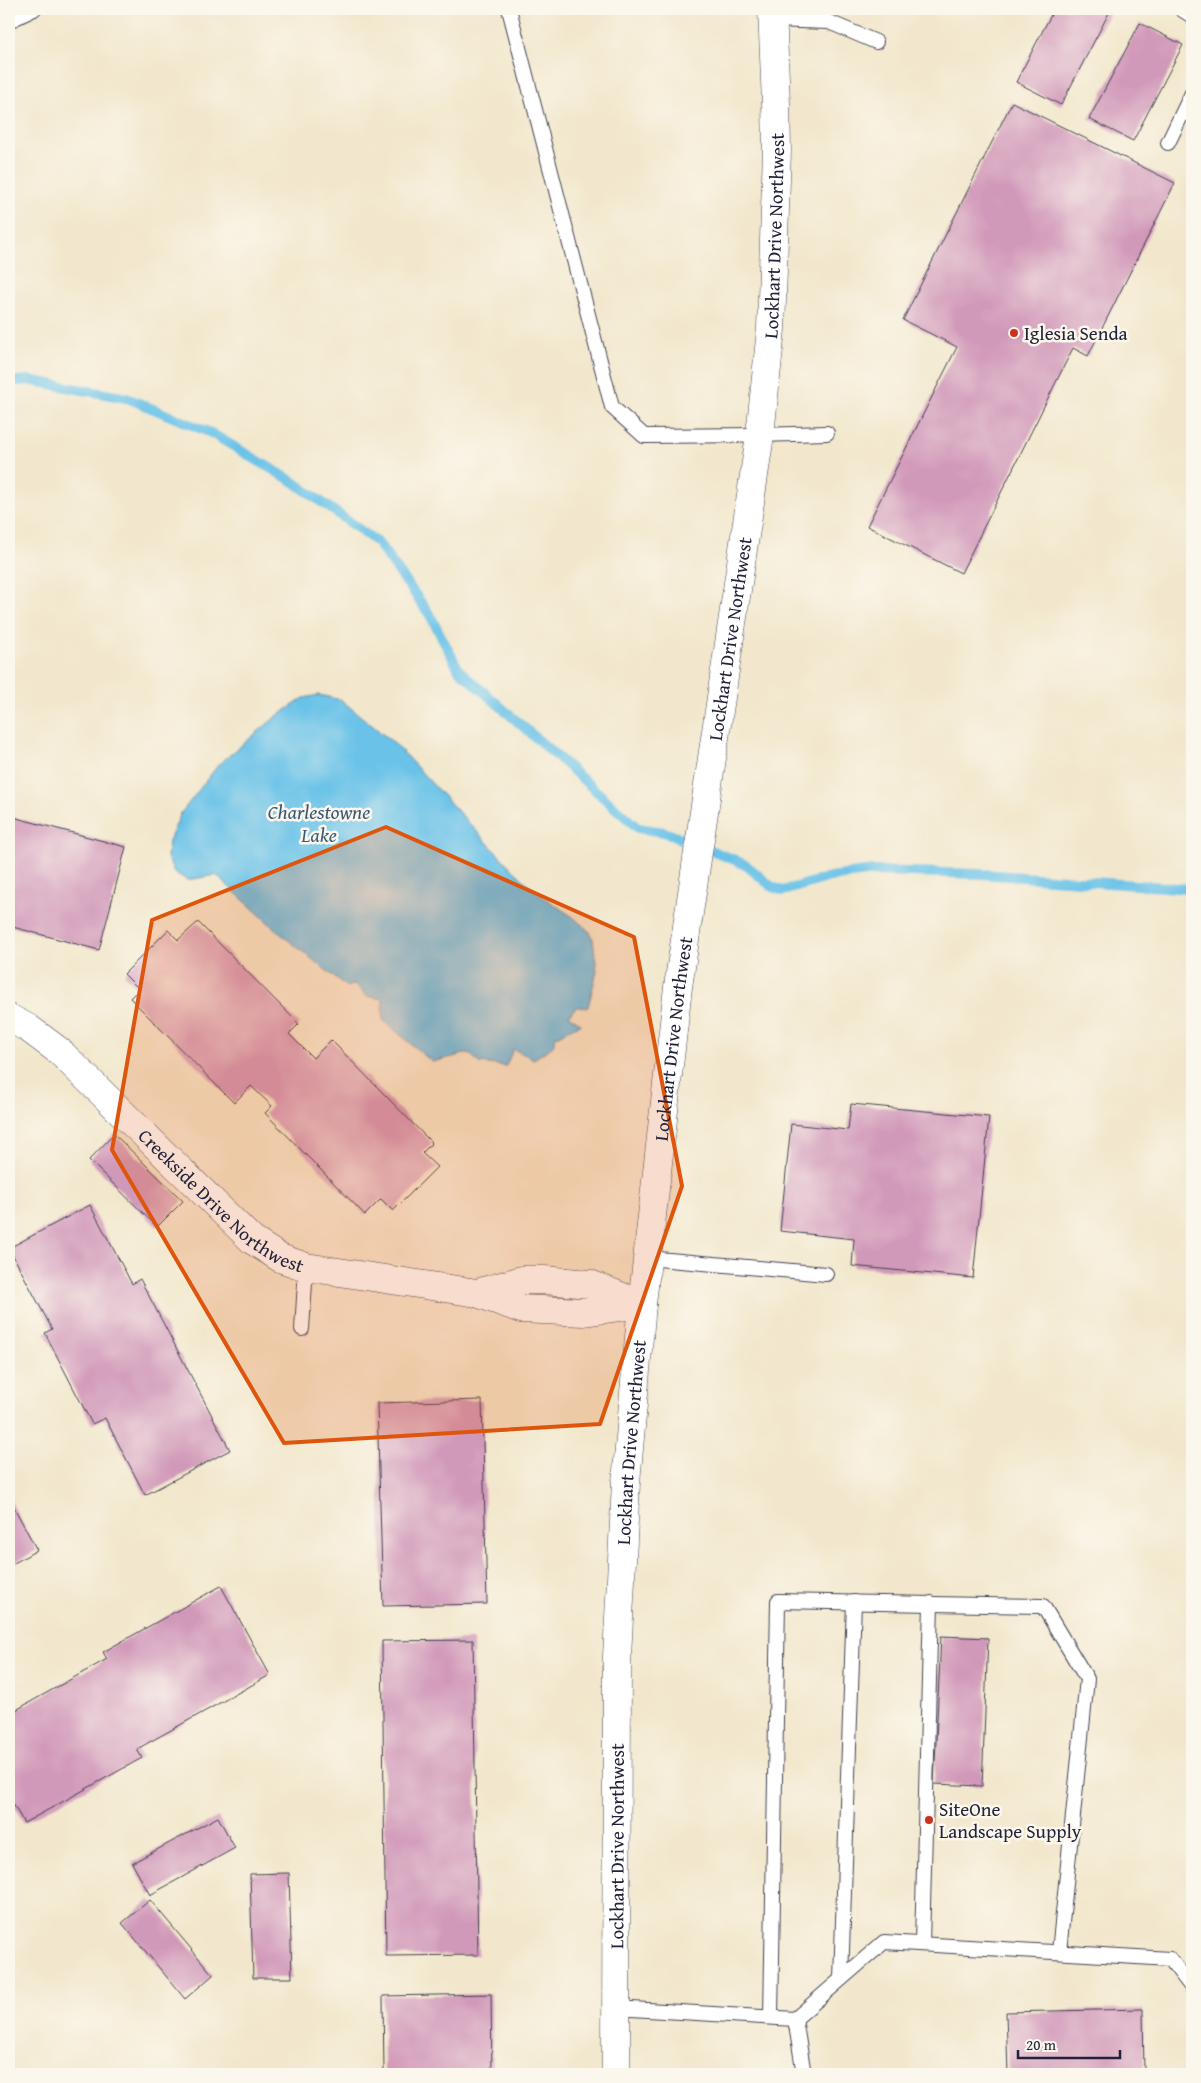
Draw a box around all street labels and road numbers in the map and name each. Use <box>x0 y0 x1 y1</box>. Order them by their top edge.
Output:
street label: Lockhart Drive Northwest <box>756 132 791 340</box>
street label: Lockhart Drive Northwest <box>701 535 759 743</box>
street label: Lockhart Drive Northwest <box>647 934 699 1142</box>
street label: Creekside Drive Northwest <box>132 1122 308 1279</box>
street label: Lockhart Drive Northwest <box>609 1338 653 1546</box>
street label: Lockhart Drive Northwest <box>602 1743 631 1949</box>

